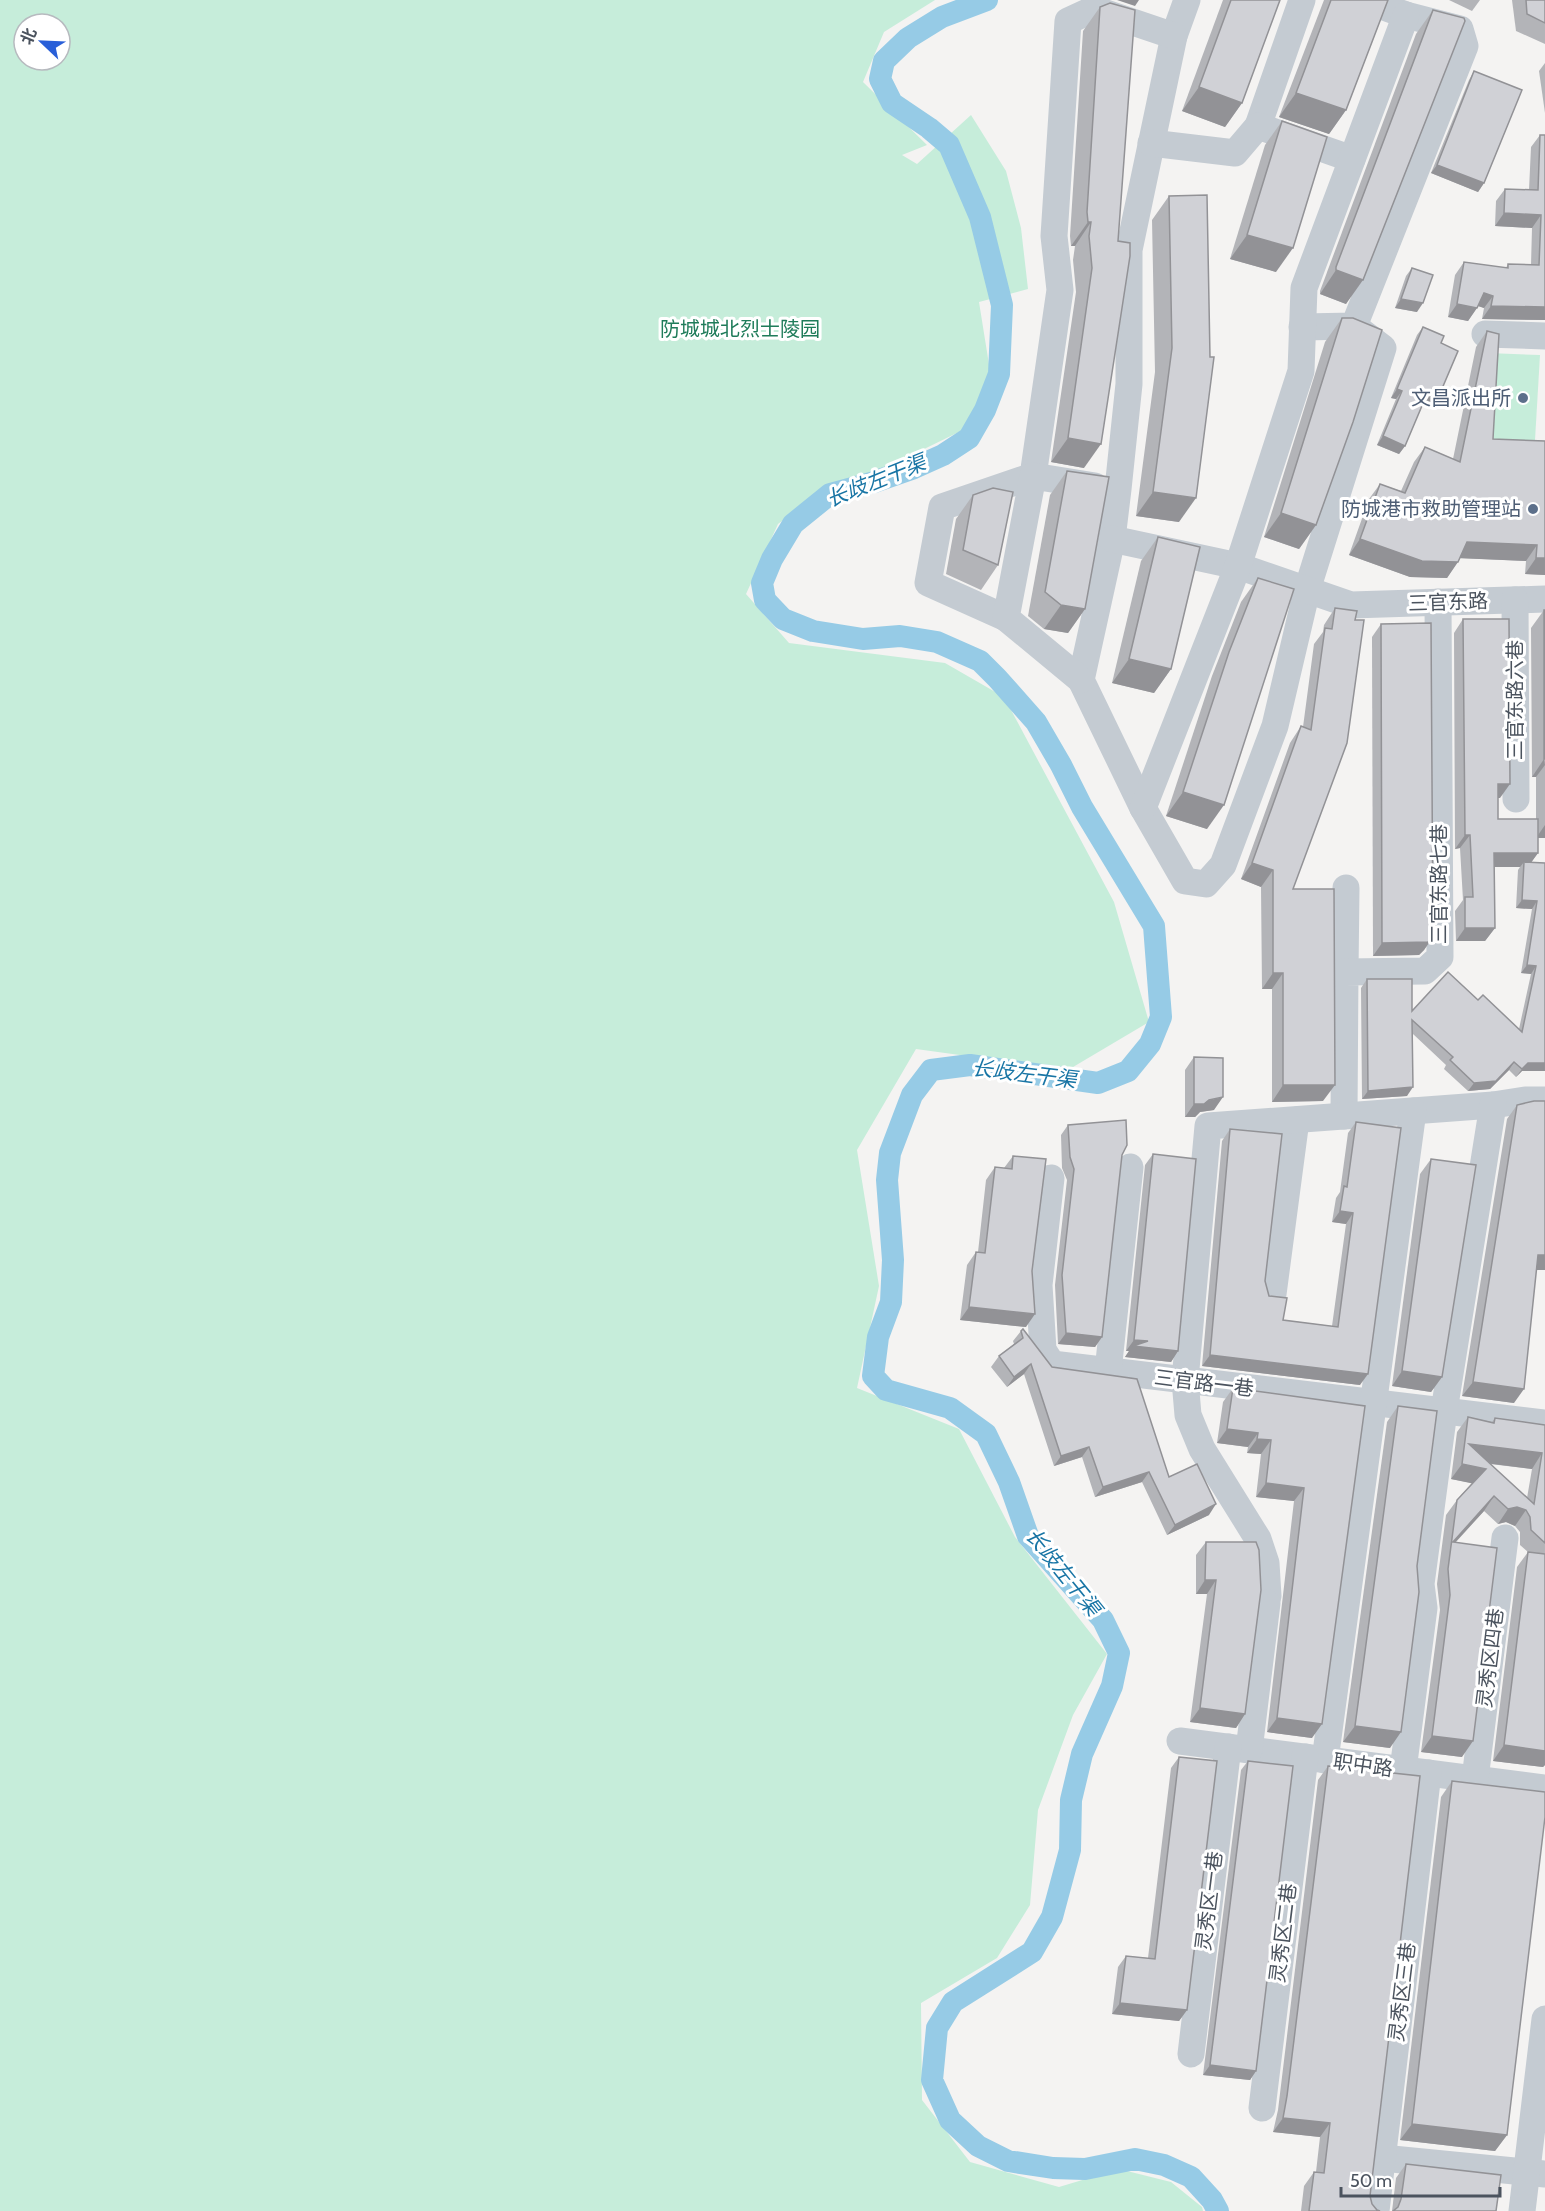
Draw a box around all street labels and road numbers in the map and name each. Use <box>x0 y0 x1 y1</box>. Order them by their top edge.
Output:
street label: 三官东路 <box>1408 589 1488 615</box>
street label: 三官东路六巷 <box>1503 640 1527 760</box>
street label: 三官东路七巷 <box>1427 824 1451 944</box>
street label: 三官路一巷 <box>1153 1365 1255 1401</box>
street label: 灵秀区四巷 <box>1472 1607 1508 1709</box>
street label: 职中路 <box>1332 1749 1394 1781</box>
street label: 灵秀区一巷 <box>1191 1850 1227 1952</box>
street label: 灵秀区二巷 <box>1265 1882 1301 1984</box>
street label: 灵秀区三巷 <box>1384 1941 1420 2043</box>

